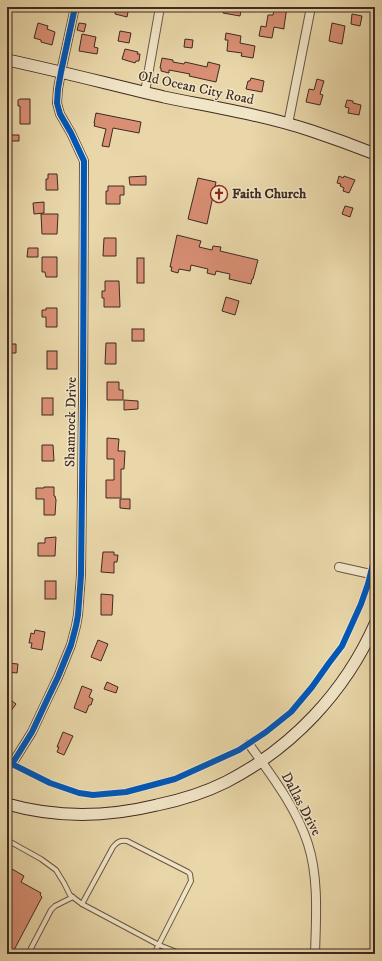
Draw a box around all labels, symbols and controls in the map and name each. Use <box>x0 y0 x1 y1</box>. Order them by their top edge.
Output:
street label: Old Ocean City Road <box>136 67 256 109</box>
church icon: Faith Church <box>209 184 229 204</box>
place label: Faith Church <box>232 185 307 203</box>
street label: Shamrock Drive <box>61 376 81 467</box>
street label: Dallas Drive <box>277 769 325 839</box>

